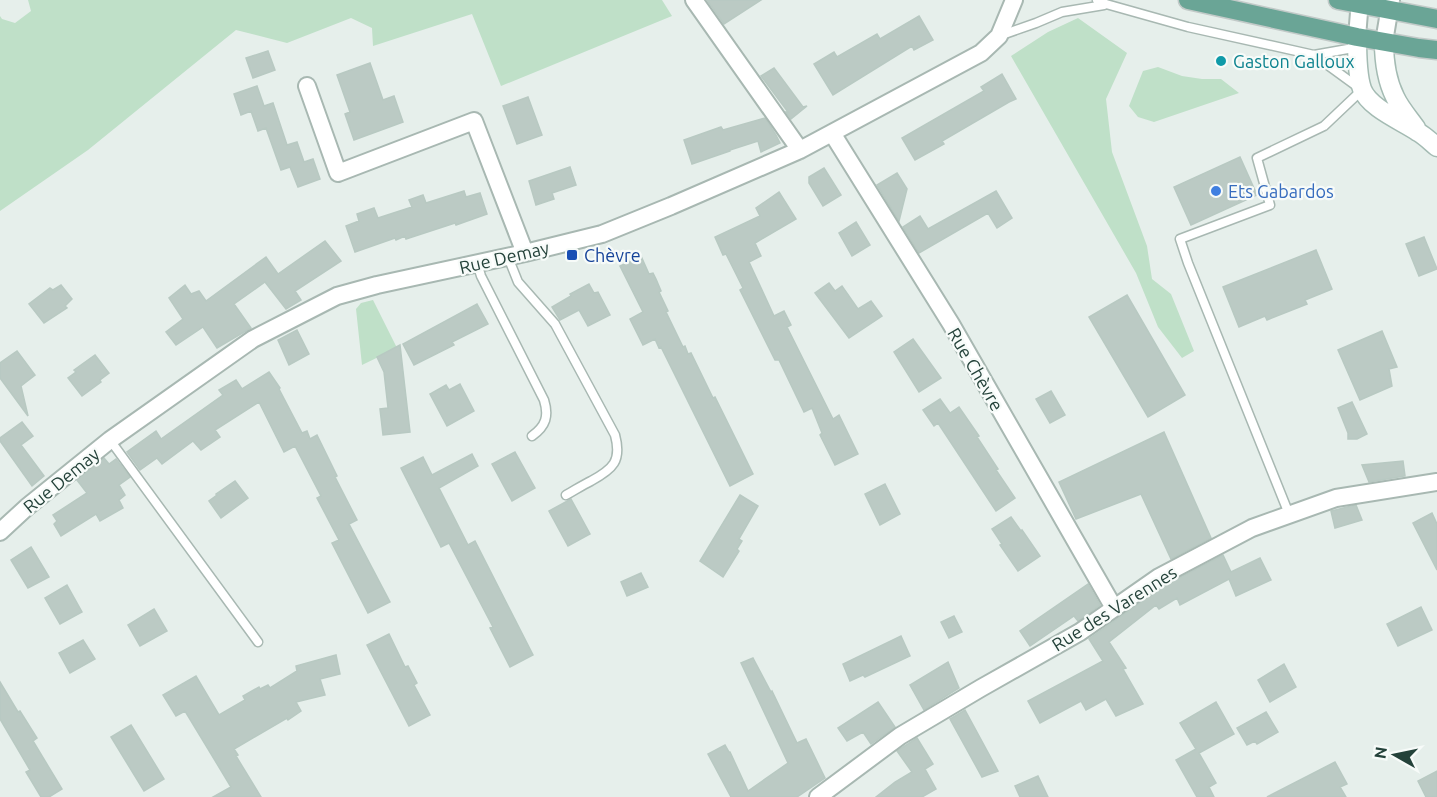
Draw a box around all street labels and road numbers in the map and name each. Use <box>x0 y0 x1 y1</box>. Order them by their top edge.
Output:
street label: Rue Demay <box>457 237 551 277</box>
street label: Rue Chèvre <box>944 324 1008 414</box>
street label: Rue Demay <box>19 443 103 517</box>
street label: Rue des Varennes <box>1048 561 1180 654</box>

